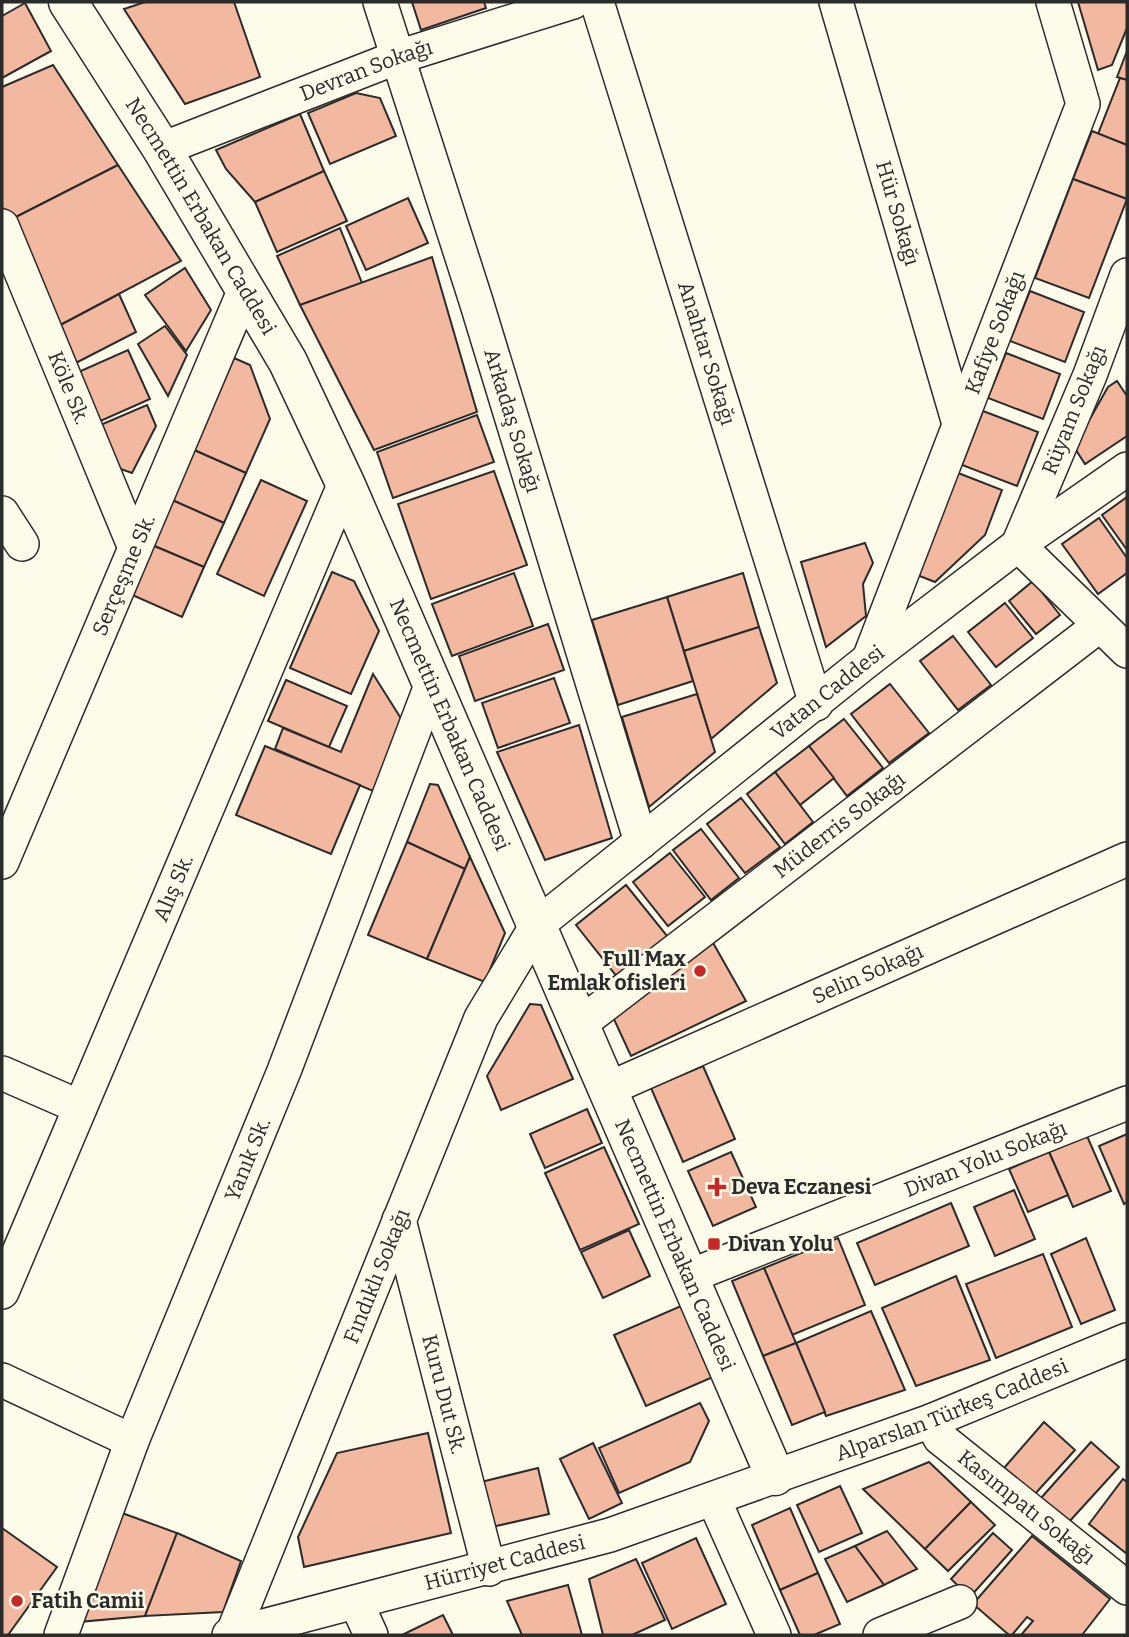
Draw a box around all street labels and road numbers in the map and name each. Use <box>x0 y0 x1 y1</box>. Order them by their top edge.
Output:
street label: Devran Sokağı <box>296 34 436 107</box>
street label: Necmettin Erbakan Caddesi <box>120 93 282 339</box>
street label: Hür Sokağı <box>870 158 925 269</box>
street label: Kafiye Sokağı <box>959 267 1030 398</box>
street label: Anahtar Sokağı <box>672 278 741 429</box>
street label: Rüyam Sokağı <box>1036 341 1112 479</box>
street label: Arkadaş Sokağı <box>478 345 547 496</box>
street label: Köle Sk. <box>42 347 95 428</box>
street label: Serçeşme Sk. <box>87 510 161 639</box>
street label: Necmettin Erbakan Caddesi <box>384 595 516 855</box>
street label: Vatan Caddesi <box>765 639 889 746</box>
street label: Müderris Sokağı <box>768 766 910 884</box>
street label: Alış Sk. <box>148 850 199 925</box>
street label: Selin Sokağı <box>808 938 927 1010</box>
street label: Yanık Sk. <box>219 1114 276 1205</box>
street label: Necmettin Erbakan Caddesi <box>609 1115 741 1375</box>
street label: Divan Yolu Sokağı <box>901 1115 1071 1203</box>
street label: Fındıklı Sokağı <box>338 1205 416 1347</box>
street label: Kuru Dut Sk. <box>416 1332 472 1457</box>
street label: Alparslan Türkeş Caddesi <box>832 1353 1072 1467</box>
street label: Kasımpatı Sokağı <box>952 1444 1100 1570</box>
street label: Hürriyet Caddesi <box>422 1529 588 1596</box>

